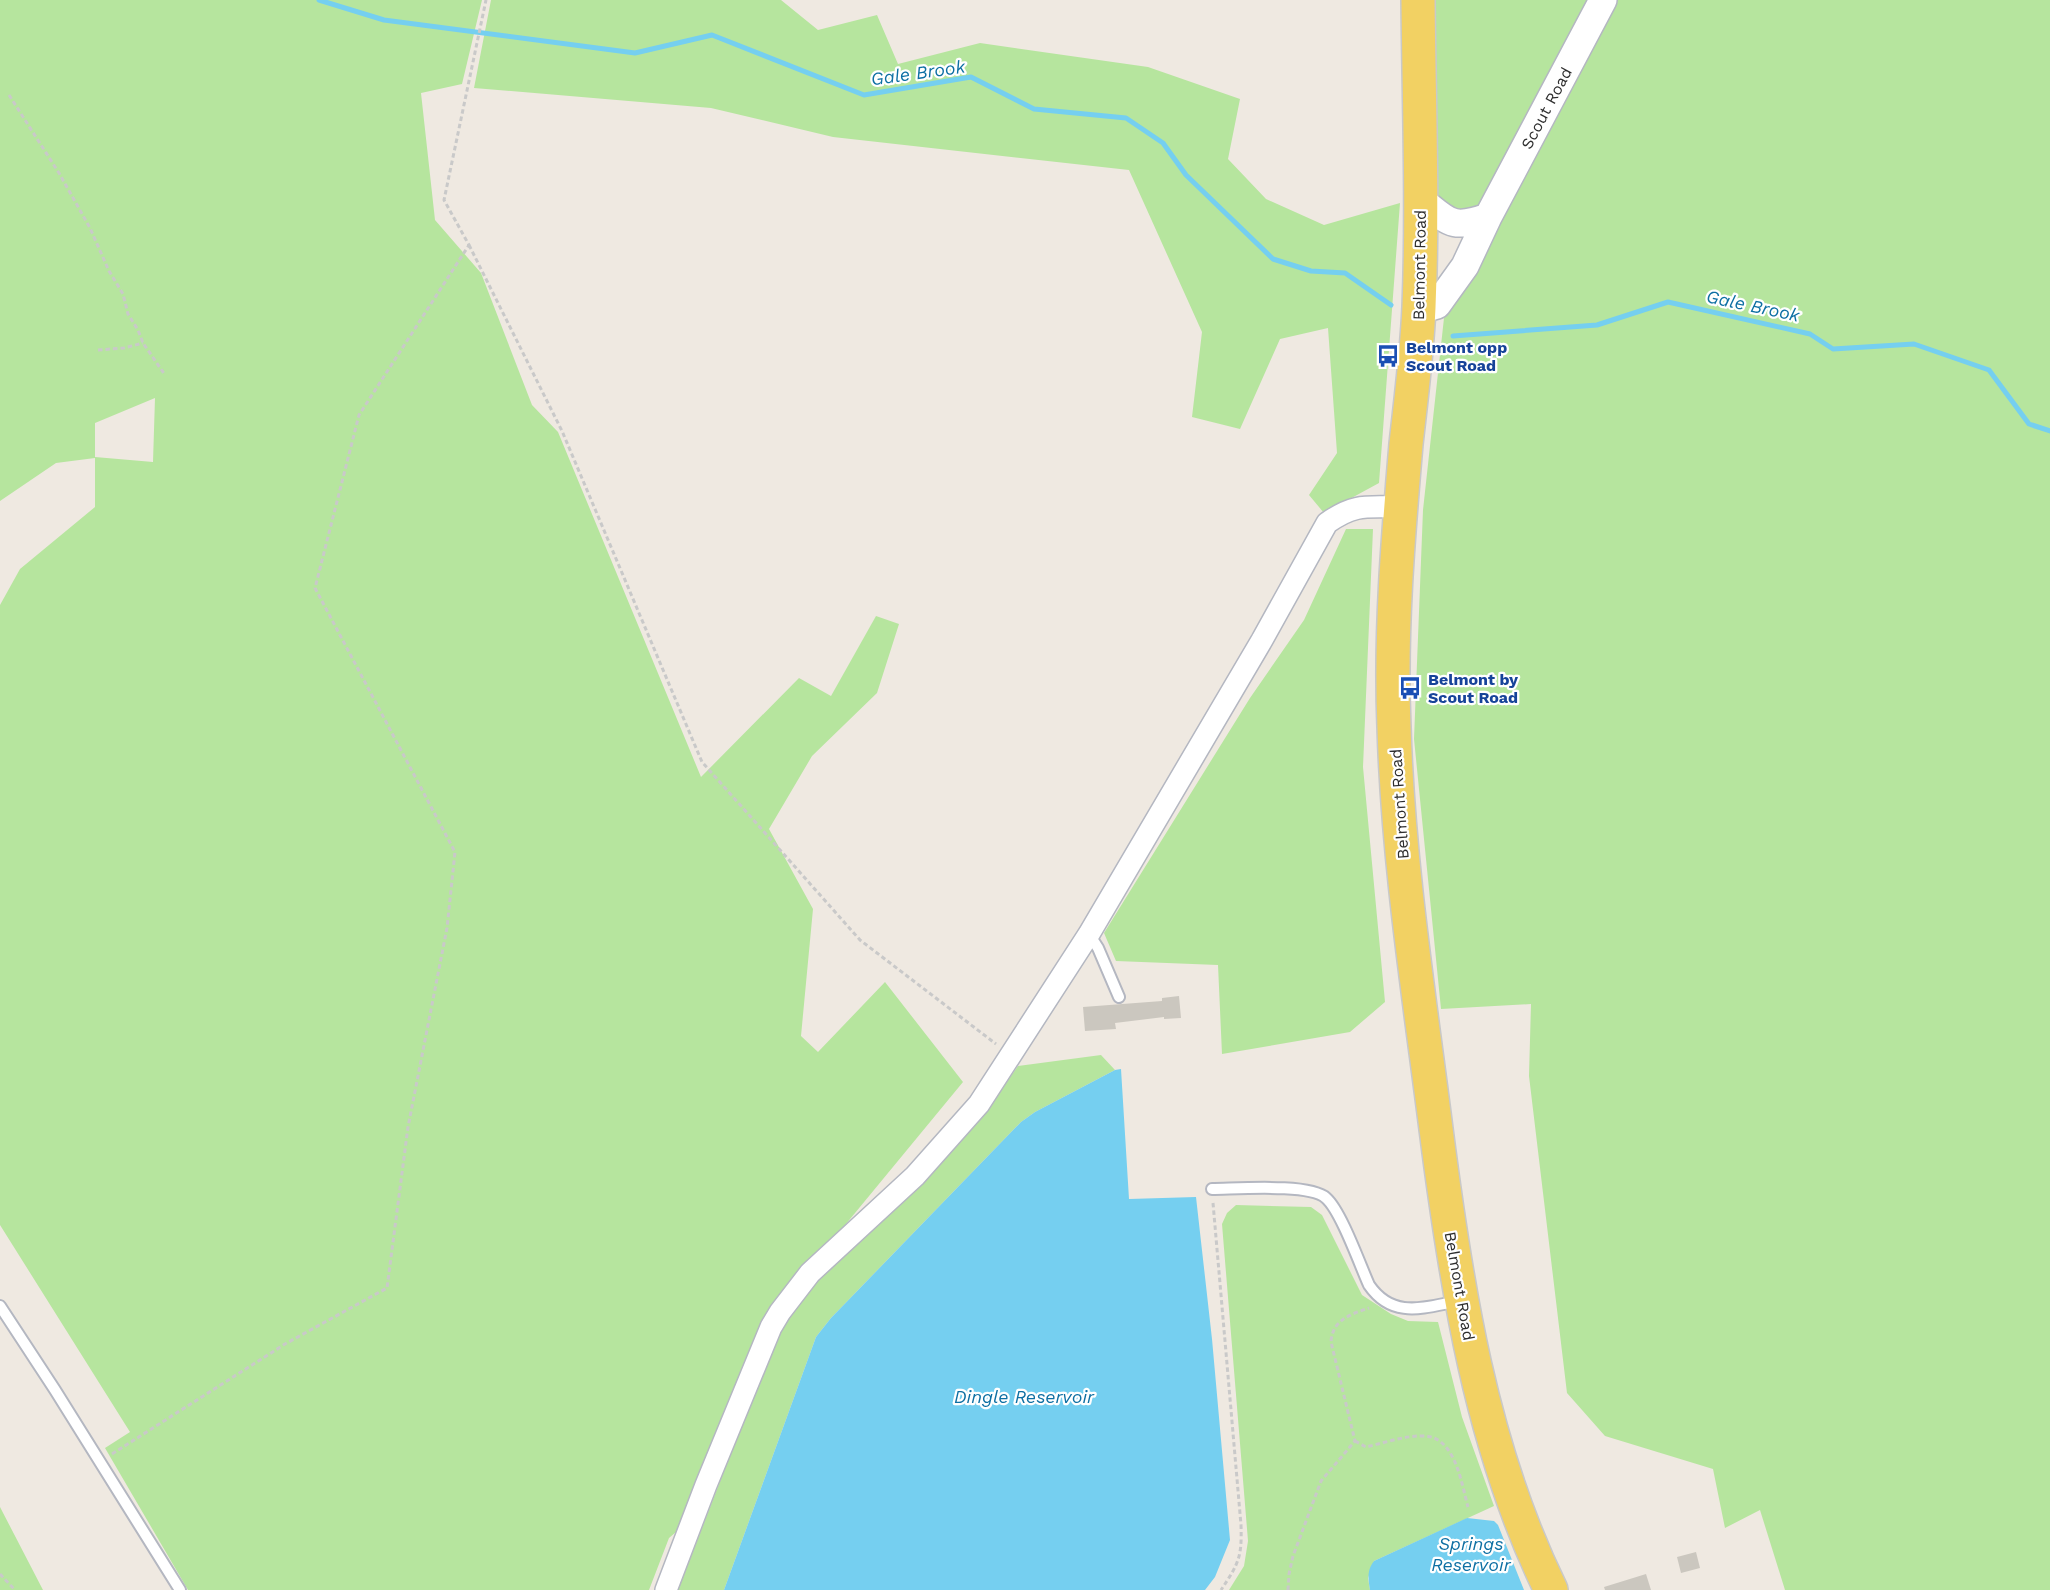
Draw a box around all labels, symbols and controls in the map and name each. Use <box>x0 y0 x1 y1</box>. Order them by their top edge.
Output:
water label: Gale Brook <box>869 55 968 90</box>
street label: Scout Road <box>1517 64 1576 152</box>
street label: Belmont Road <box>1409 210 1430 320</box>
water label: Gale Brook <box>1704 285 1803 326</box>
place label: Belmont opp Scout Road <box>1406 338 1507 375</box>
bus stop icon: Belmont opp Scout Road <box>1375 343 1401 369</box>
place label: Belmont by Scout Road <box>1428 670 1519 707</box>
bus stop icon: Belmont by Scout Road <box>1397 675 1423 701</box>
street label: Belmont Road <box>1386 748 1413 860</box>
street label: Belmont Road <box>1441 1230 1478 1342</box>
water label: Dingle Reservoir <box>954 1386 1095 1407</box>
water label: Springs Reservoir <box>1431 1533 1512 1575</box>

